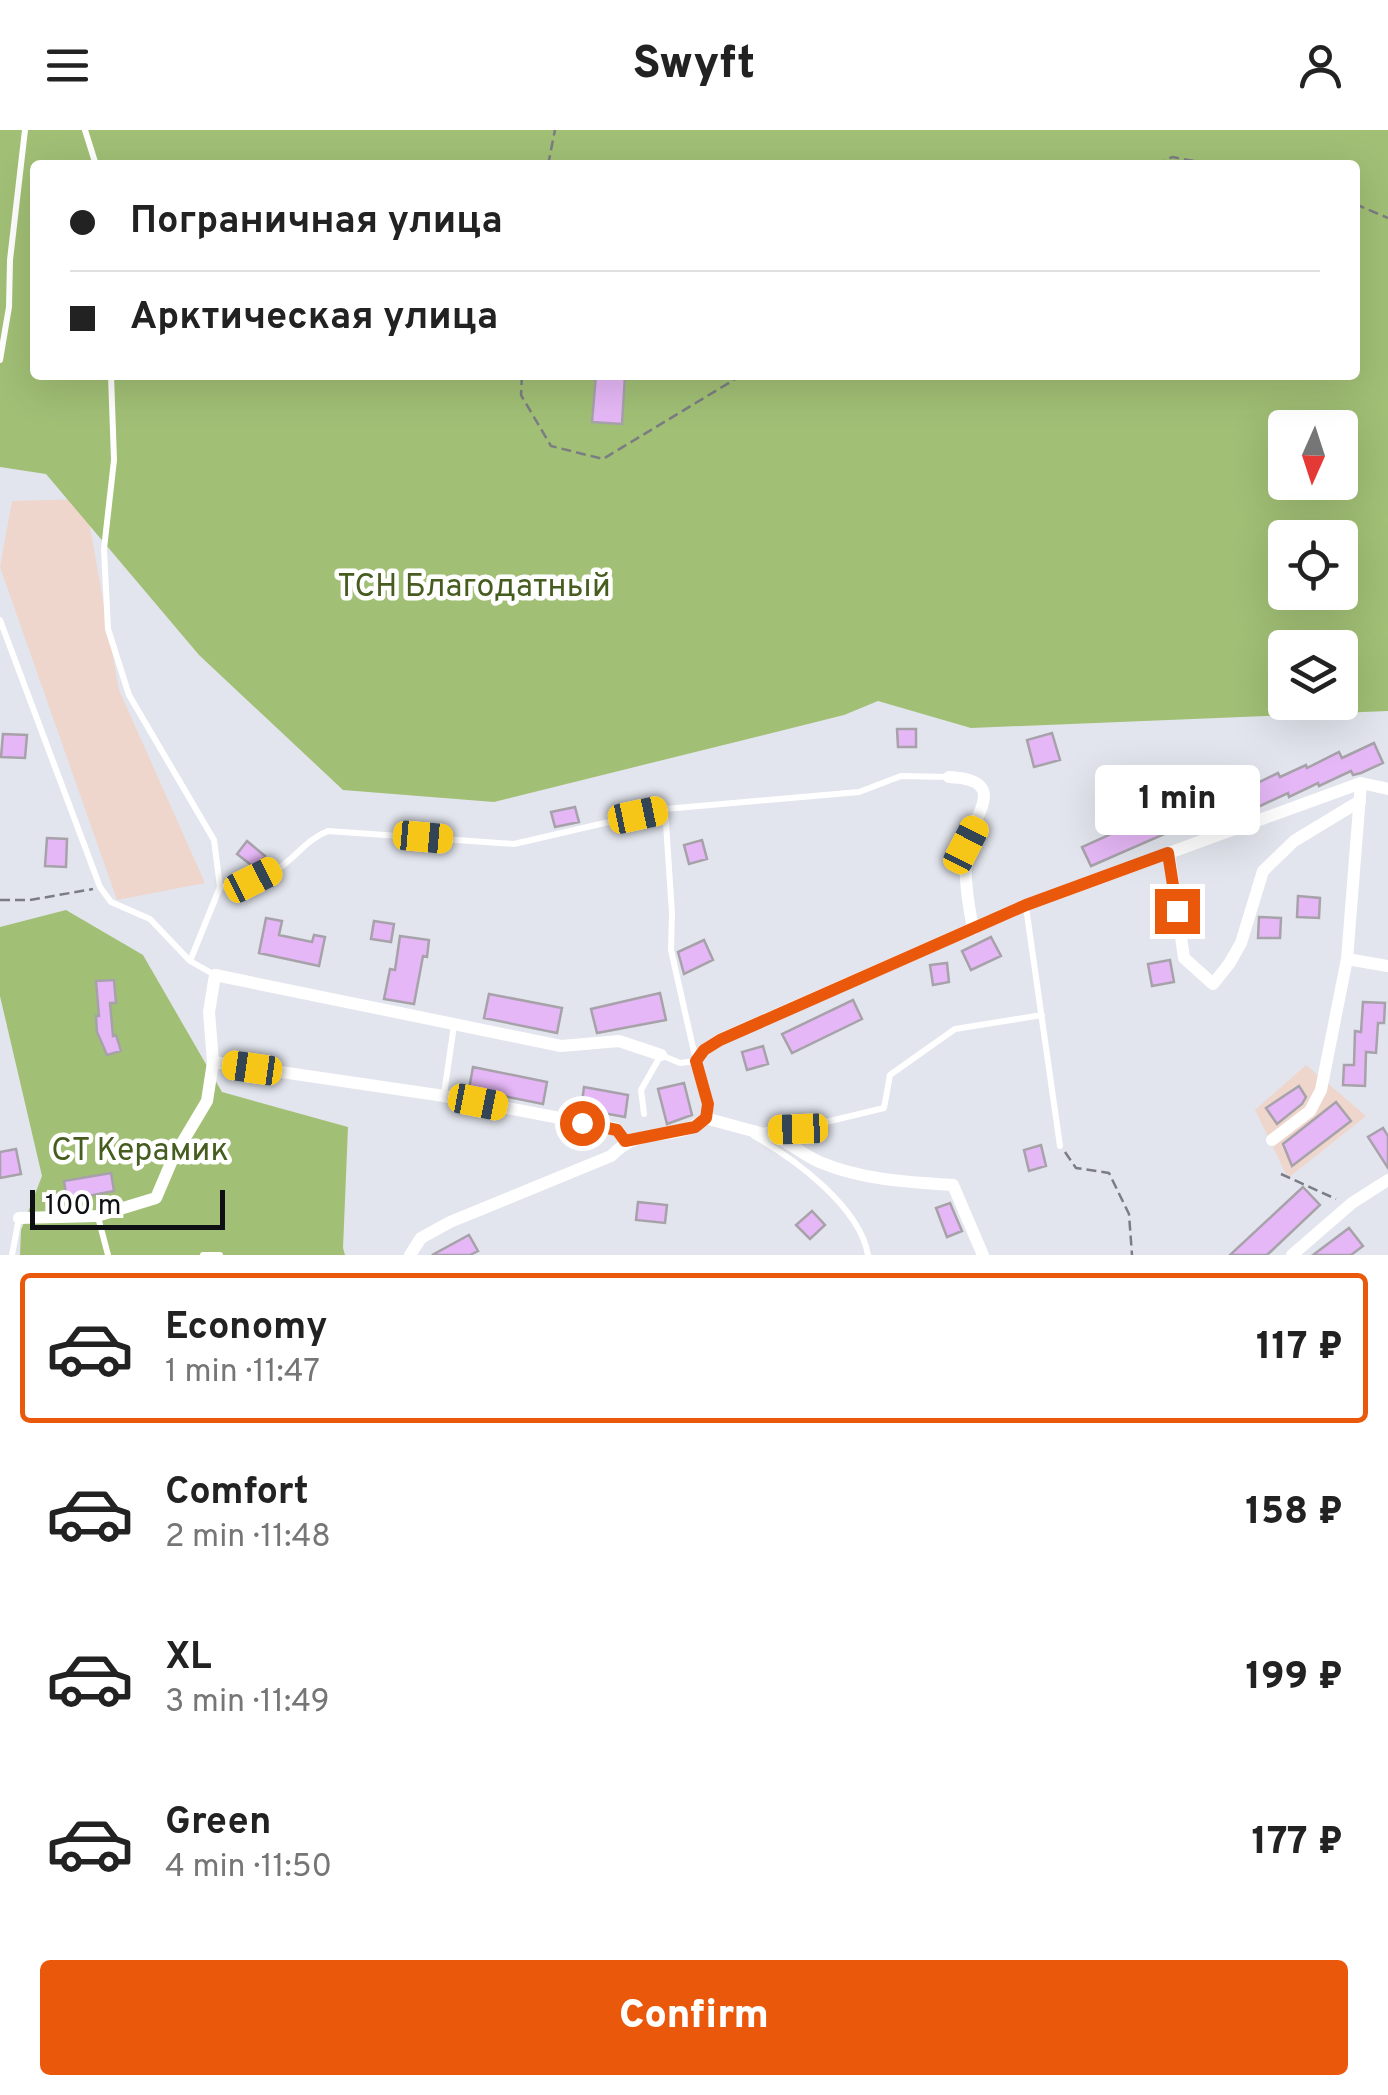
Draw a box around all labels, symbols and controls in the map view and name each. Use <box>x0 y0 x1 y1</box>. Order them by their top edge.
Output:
text: Swyft <box>633 37 755 94</box>
icon: menu <box>40 38 95 93</box>
icon: person <box>1293 38 1348 93</box>
text: Пограничная улица <box>130 198 503 247</box>
text: Арктическая улица <box>130 294 498 343</box>
north arrow <box>1268 410 1358 500</box>
map controls <box>1268 410 1358 720</box>
button: locate <box>1268 520 1358 610</box>
park label: ТСН Благодатный <box>337 568 611 608</box>
button: layers <box>1268 630 1358 720</box>
callout: 1 min <box>1094 766 1260 836</box>
text: 1 min <box>1138 780 1217 820</box>
car <box>606 794 670 836</box>
car <box>939 811 993 879</box>
car <box>392 819 454 855</box>
car <box>219 853 287 907</box>
route end <box>1155 889 1200 934</box>
car <box>220 1049 284 1087</box>
car <box>446 1082 510 1122</box>
route start <box>560 1101 605 1146</box>
car <box>767 1113 829 1145</box>
park label: СТ Керамик <box>51 1132 229 1172</box>
scale bar <box>30 1185 225 1230</box>
text: 100 m <box>45 1189 121 1225</box>
icon: car <box>45 1303 135 1393</box>
text: Economy <box>165 1304 327 1353</box>
text: 117 ₽ <box>1256 1324 1343 1373</box>
text: 1 min · 11:47 <box>165 1353 320 1393</box>
icon: car <box>45 1468 135 1558</box>
text: Comfort <box>165 1469 309 1518</box>
text: 158 ₽ <box>1245 1489 1343 1538</box>
text: 2 min · 11:48 <box>165 1518 331 1558</box>
icon: car <box>45 1633 135 1723</box>
text: XL <box>165 1634 212 1683</box>
text: 199 ₽ <box>1245 1654 1343 1703</box>
text: 3 min · 11:49 <box>165 1683 330 1723</box>
icon: car <box>45 1798 135 1888</box>
text: Green <box>165 1799 271 1848</box>
text: 177 ₽ <box>1251 1819 1343 1868</box>
text: 4 min · 11:50 <box>165 1848 332 1888</box>
button: Confirm <box>40 1960 1348 2075</box>

